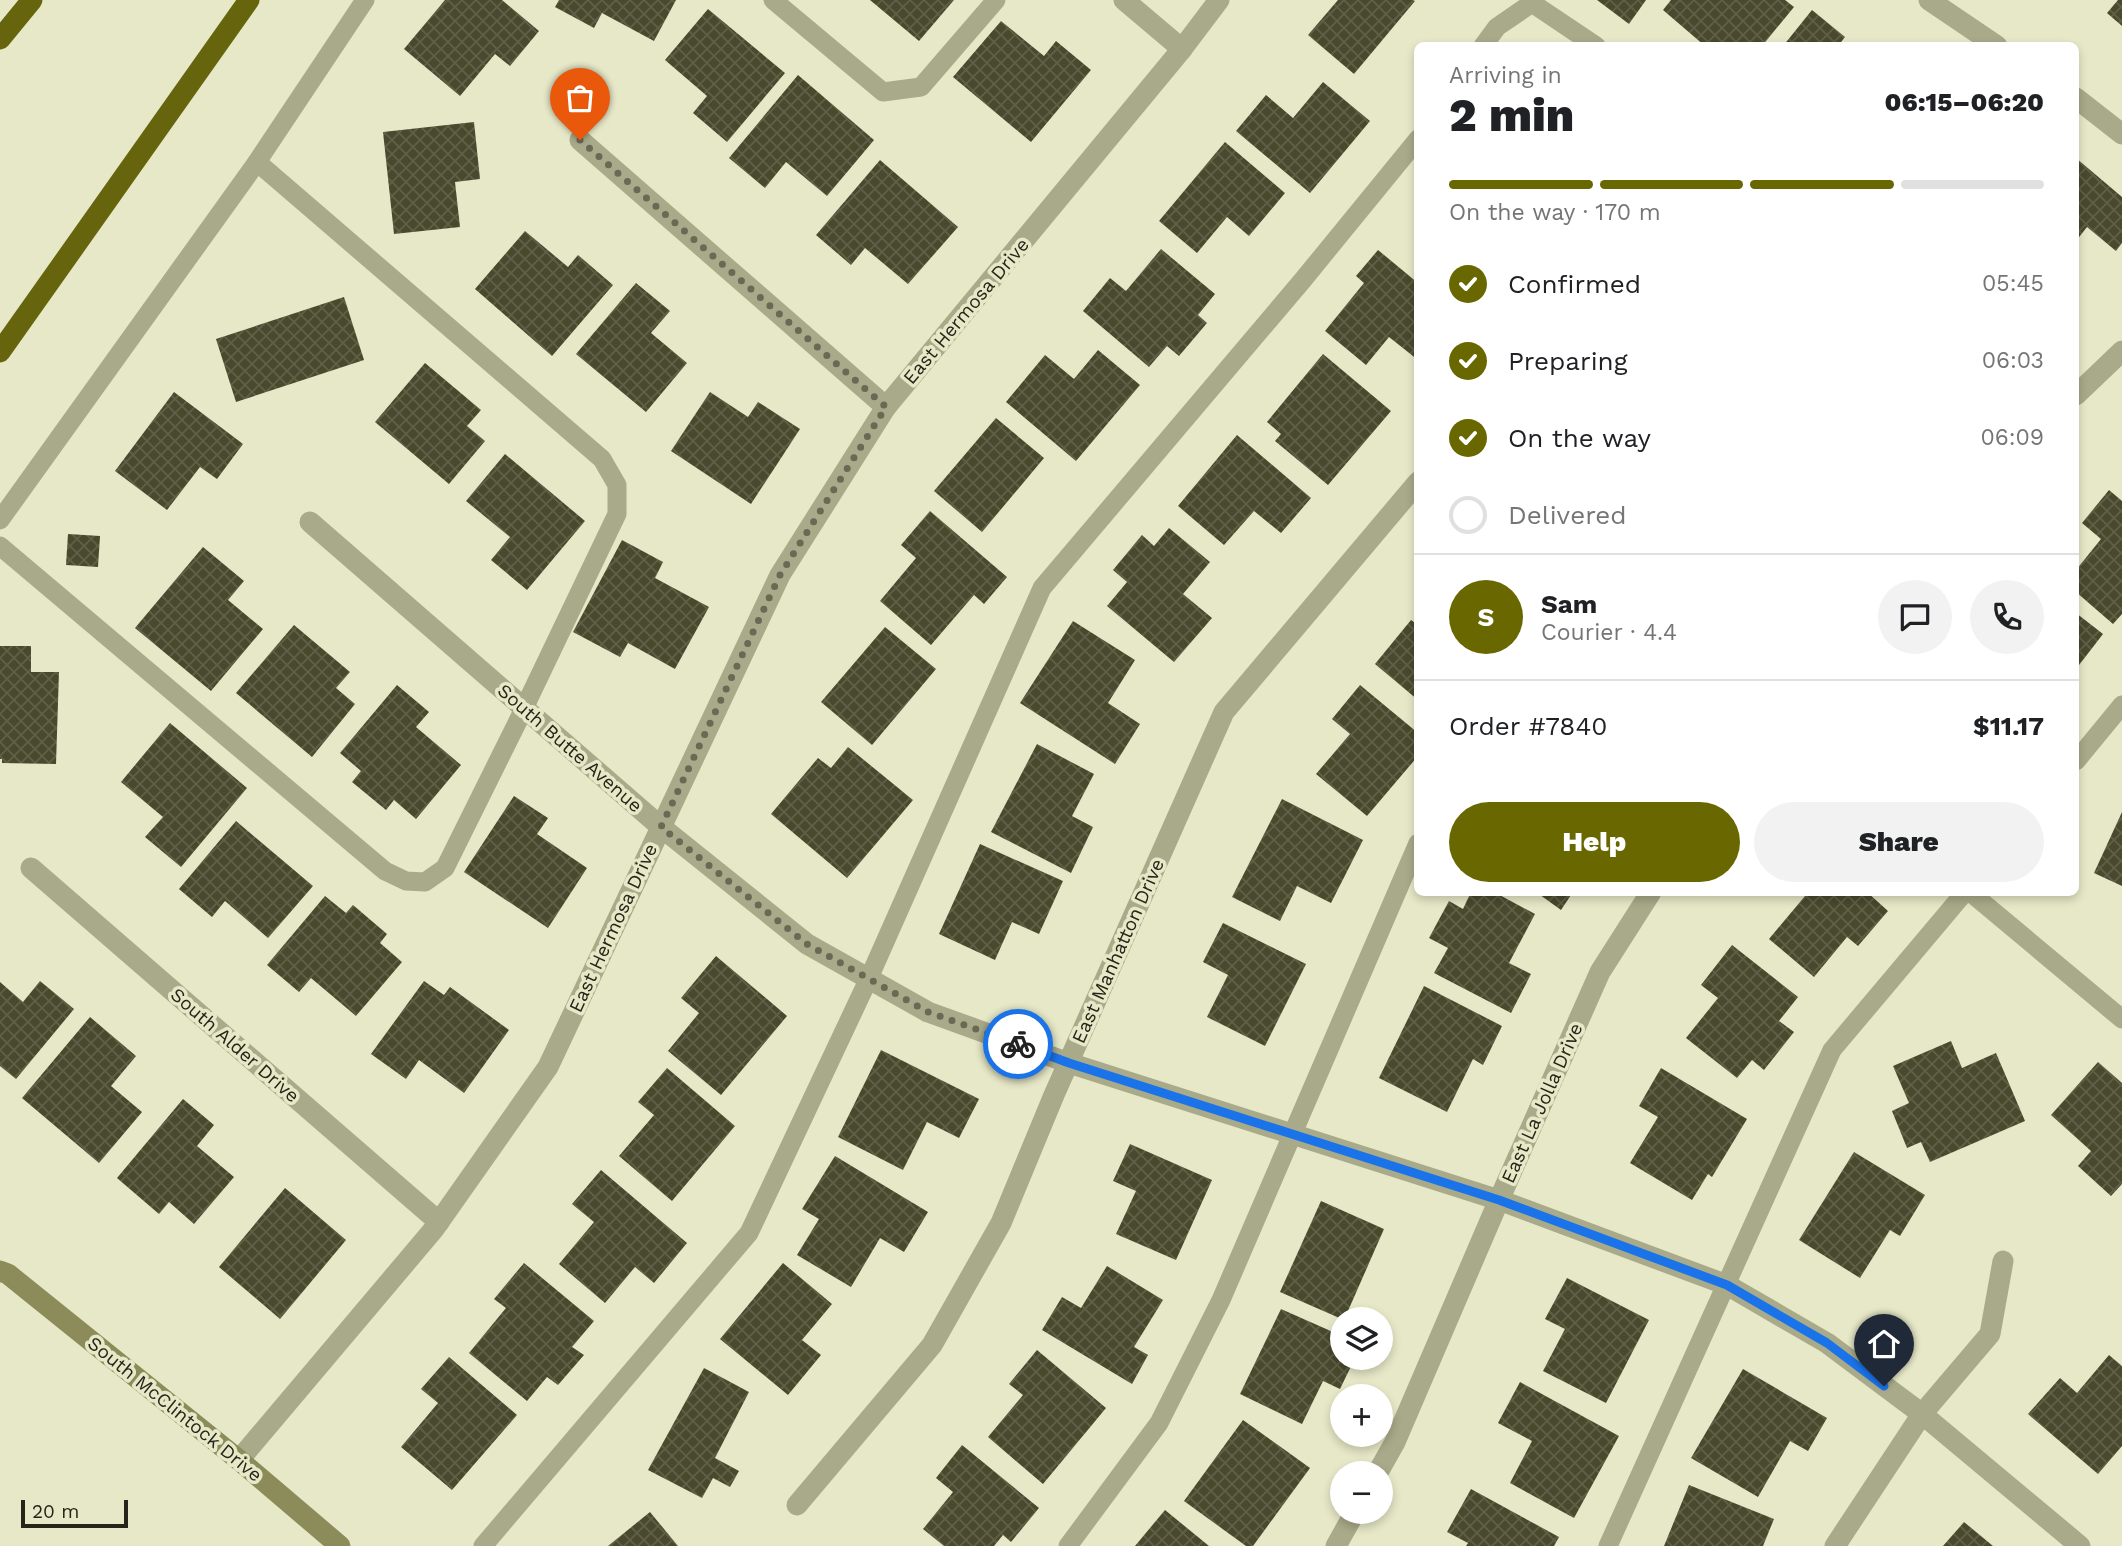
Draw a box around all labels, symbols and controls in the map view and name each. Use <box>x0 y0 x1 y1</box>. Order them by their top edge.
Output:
text: Arriving in <box>1449 62 1562 89</box>
pin <box>550 68 610 140</box>
icon: bag <box>561 79 599 117</box>
text: 06:15–06:20 <box>1885 87 2044 117</box>
text: 2 min <box>1449 88 1574 142</box>
text: On the way · 170 m <box>1449 199 1661 226</box>
street label: East Hermosa Drive <box>898 233 1034 389</box>
icon: check <box>1449 265 1487 303</box>
text: Confirmed <box>1508 269 1641 299</box>
text: 05:45 <box>1982 270 2044 297</box>
icon: check <box>1449 342 1487 380</box>
text: Preparing <box>1508 346 1628 376</box>
text: 06:03 <box>1982 347 2044 374</box>
icon: check <box>1449 419 1487 457</box>
text: On the way <box>1508 423 1651 453</box>
text: 06:09 <box>1980 424 2044 451</box>
text: Delivered <box>1508 500 1627 530</box>
button: chat <box>1878 580 1952 654</box>
button: phone <box>1970 580 2044 654</box>
text: Sam <box>1541 589 1597 619</box>
text: S <box>1478 602 1494 632</box>
text: Courier · 4.4 <box>1541 619 1677 646</box>
street label: South Butte Avenue <box>493 679 647 817</box>
text: Order #7840 <box>1449 711 1607 741</box>
text: $11.17 <box>1973 711 2044 741</box>
button: Help <box>1449 802 1740 882</box>
button: Share <box>1754 802 2044 882</box>
street label: East Hermosa Drive <box>564 840 662 1016</box>
street label: East Manhatton Drive <box>1067 855 1169 1047</box>
street label: South Alder Drive <box>166 983 304 1107</box>
courier <box>983 1009 1053 1079</box>
street label: East La Jolla Drive <box>1496 1019 1588 1187</box>
icon: bike <box>999 1025 1037 1063</box>
map controls <box>1330 1307 1393 1524</box>
button: layers <box>1330 1307 1393 1370</box>
pin <box>1854 1314 1914 1386</box>
icon: home <box>1865 1325 1903 1363</box>
street label: South McClintock Drive <box>83 1332 267 1486</box>
button: + <box>1330 1384 1393 1447</box>
button: − <box>1330 1461 1393 1524</box>
scale bar <box>21 1497 128 1529</box>
text: 20 m <box>32 1500 79 1523</box>

